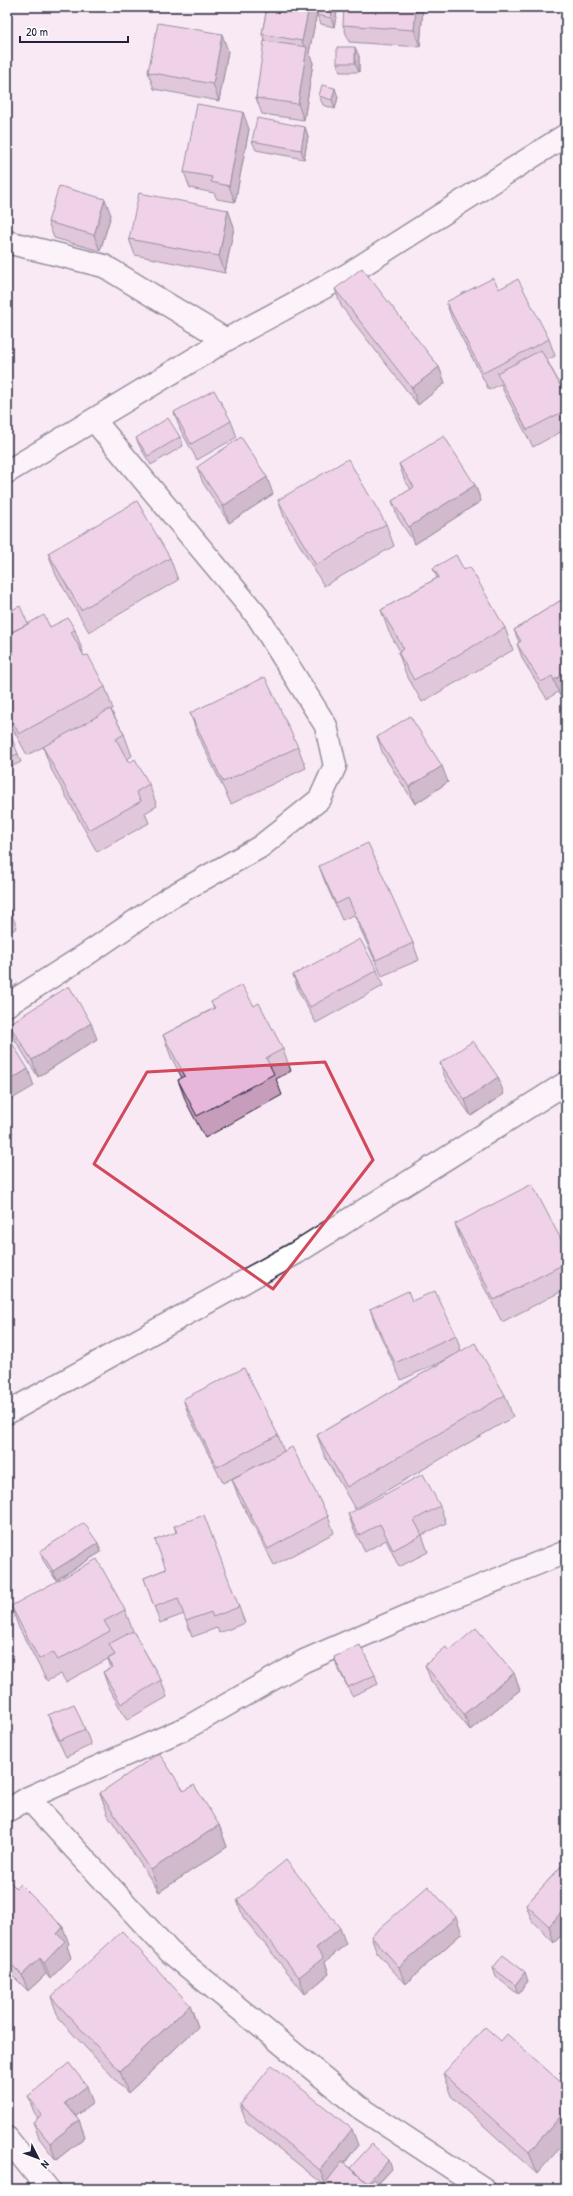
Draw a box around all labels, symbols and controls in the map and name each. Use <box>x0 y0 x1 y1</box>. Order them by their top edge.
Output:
scale bar <box>20 18 128 44</box>
text: 20 m <box>26 23 48 40</box>
north arrow <box>18 2138 58 2178</box>
text: N <box>38 2158 53 2172</box>

